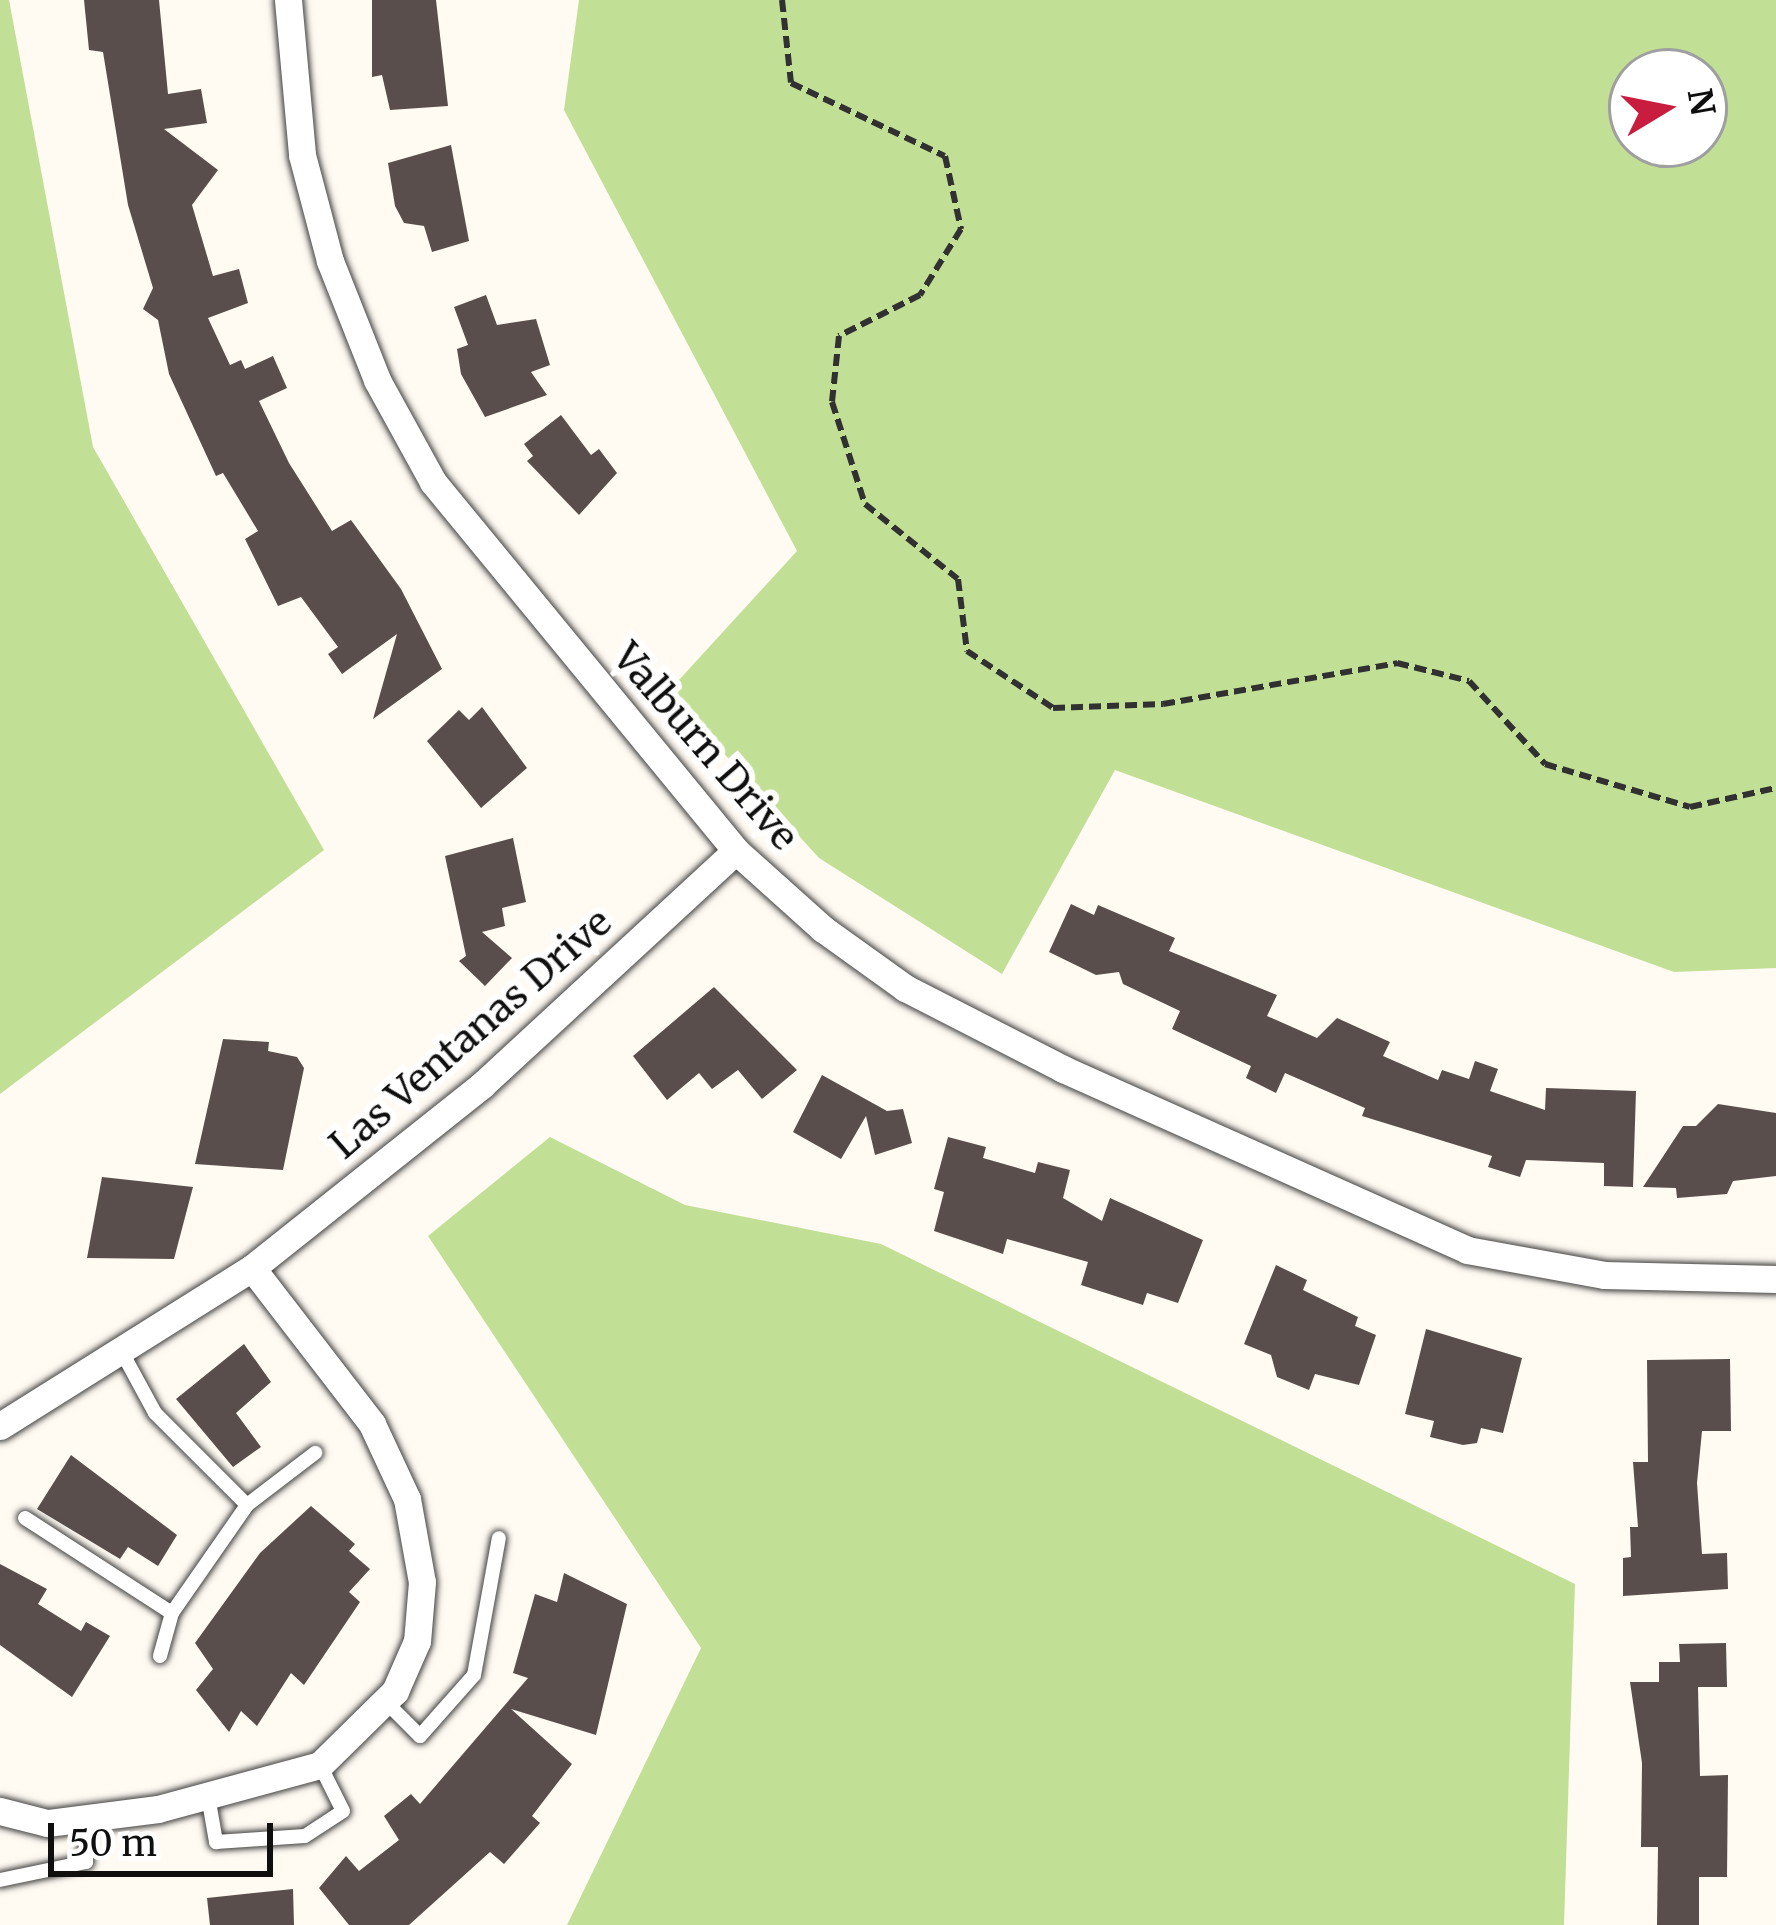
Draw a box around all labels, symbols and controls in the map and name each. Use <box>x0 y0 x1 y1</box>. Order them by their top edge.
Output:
north arrow <box>1608 48 1728 168</box>
text: N <box>1679 86 1723 119</box>
street label: Valburn Drive <box>603 634 807 860</box>
street label: Las Ventanas Drive <box>321 899 621 1169</box>
scale bar <box>54 1799 279 1873</box>
text: 50 m <box>69 1821 157 1866</box>

